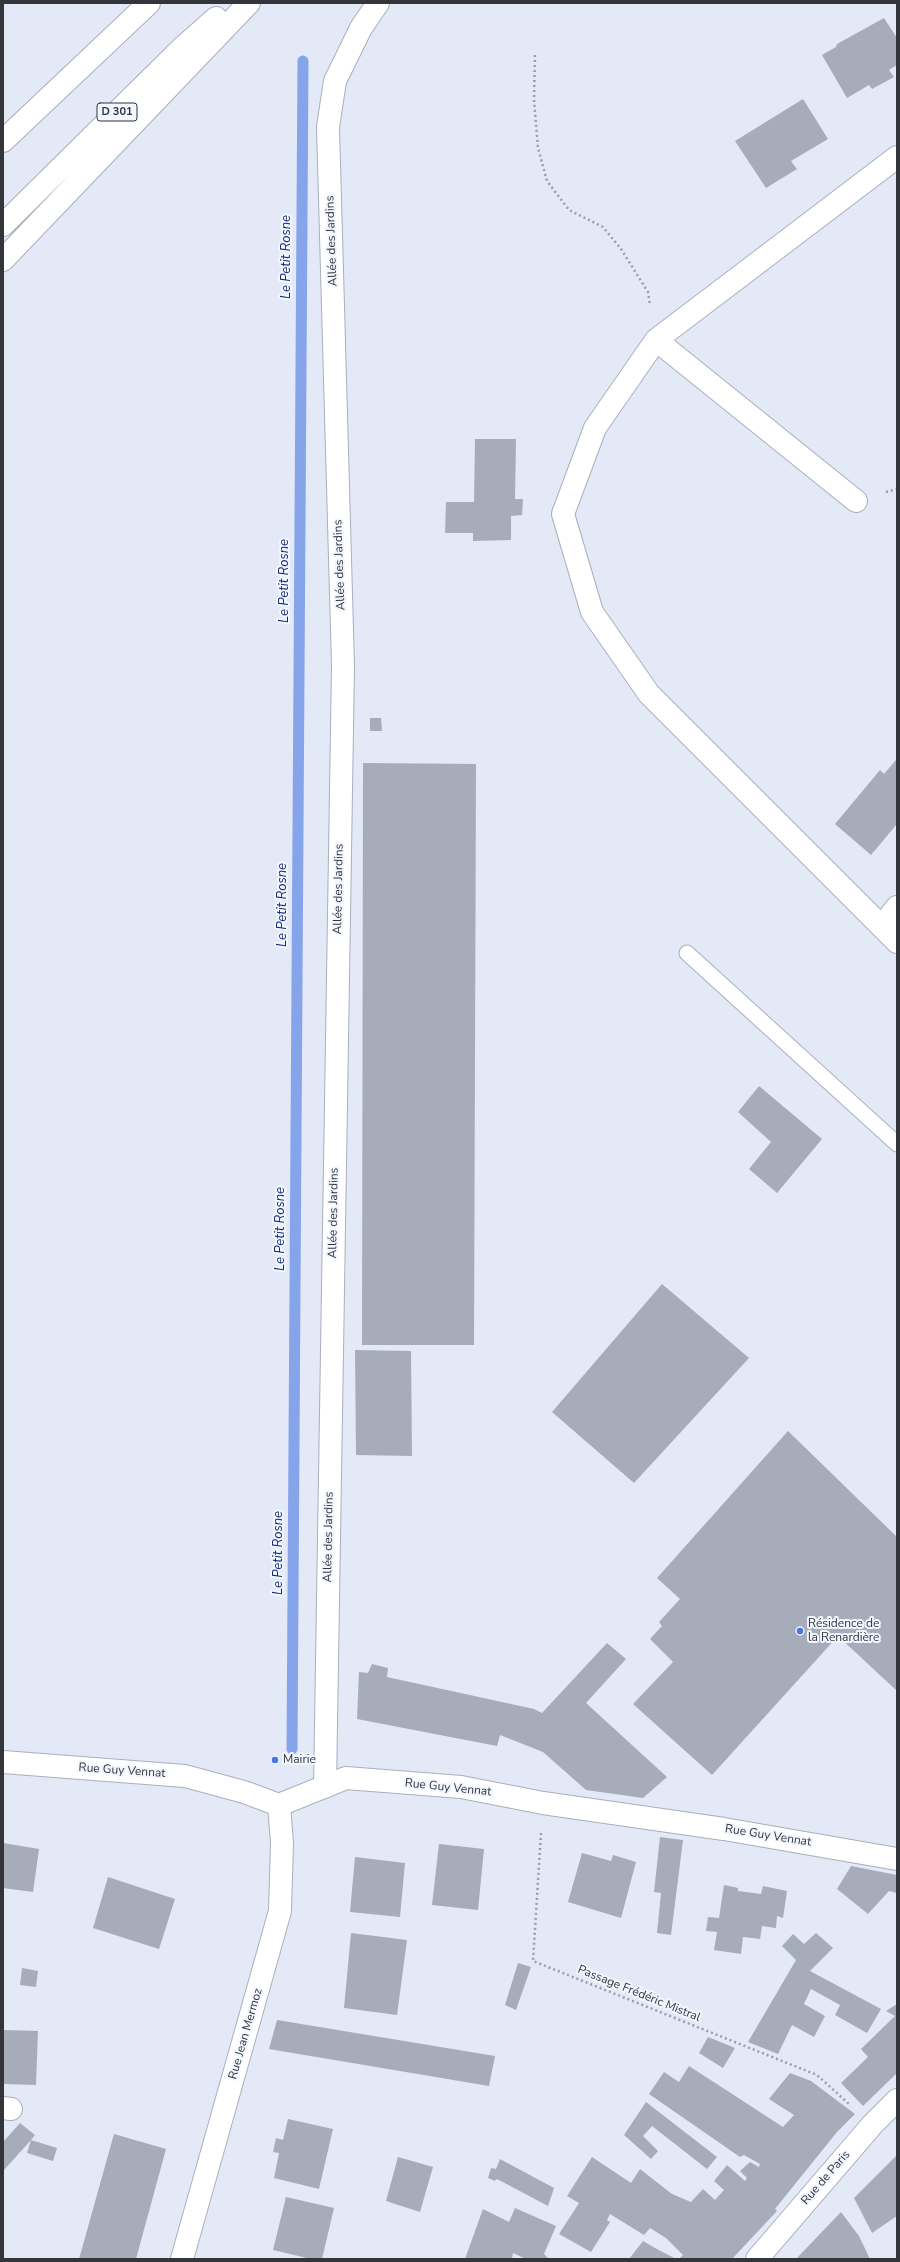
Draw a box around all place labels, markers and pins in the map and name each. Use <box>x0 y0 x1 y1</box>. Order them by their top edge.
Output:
place label: Résidence de la Renardière <box>808 1617 879 1645</box>
marker: Résidence de la Renardière <box>795 1626 805 1636</box>
place label: Mairie <box>283 1753 316 1767</box>
marker: Mairie <box>270 1755 280 1765</box>

